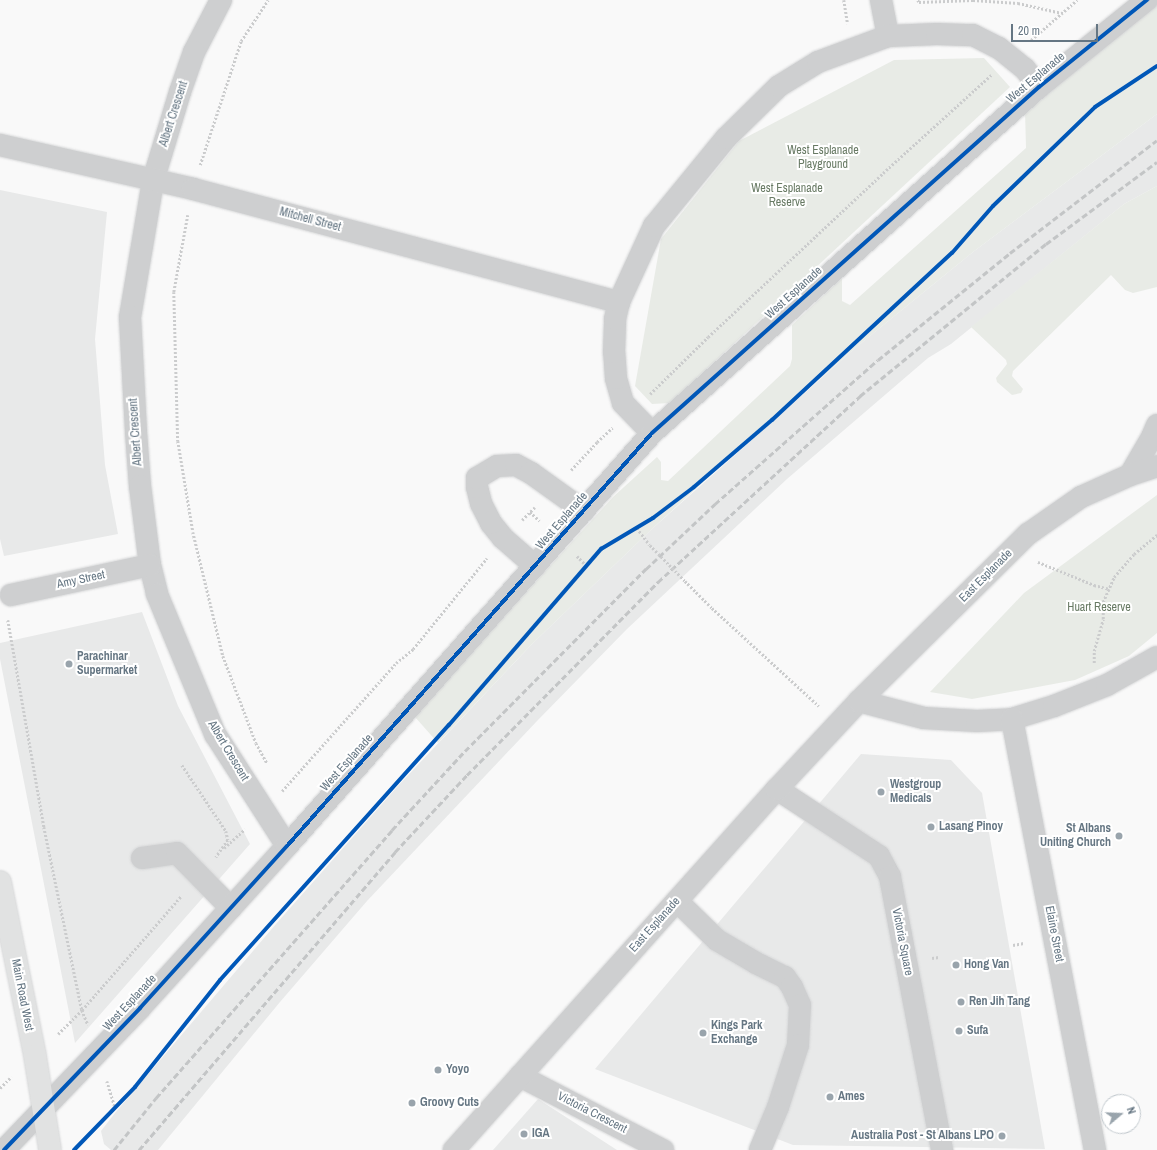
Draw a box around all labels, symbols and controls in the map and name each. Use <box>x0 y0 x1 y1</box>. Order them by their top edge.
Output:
scale bar <box>1013 16 1100 42</box>
text: 20 m <box>1018 23 1040 39</box>
street label: West Esplanade <box>1004 50 1068 106</box>
street label: Albert Crescent <box>157 80 191 148</box>
park label: West Esplanade Playground <box>787 144 859 172</box>
park label: West Esplanade Reserve <box>751 182 823 210</box>
street label: Mitchell Street <box>278 205 342 235</box>
street label: West Esplanade <box>763 264 825 322</box>
street label: Albert Crescent <box>126 398 146 466</box>
street label: West Esplanade <box>533 489 591 553</box>
street label: East Esplanade <box>957 547 1015 605</box>
street label: Amy Street <box>56 568 106 592</box>
park label: Huart Reserve <box>1067 601 1131 615</box>
place label: Parachinar Supermarket <box>77 650 137 678</box>
marker: Parachinar Supermarket <box>64 659 74 669</box>
street label: Albert Crescent <box>204 718 252 784</box>
street label: West Esplanade <box>318 732 376 794</box>
place label: Westgroup Medicals <box>890 778 941 806</box>
marker: Westgroup Medicals <box>875 786 887 798</box>
place label: Lasang Pinoy <box>939 820 1003 834</box>
marker: Lasang Pinoy <box>926 822 936 832</box>
place label: St Albans Uniting Church <box>1040 822 1111 850</box>
marker: St Albans Uniting Church <box>1114 831 1124 841</box>
street label: East Esplanade <box>627 895 683 955</box>
street label: Elaine Street <box>1042 905 1066 963</box>
street label: Victoria Square <box>888 907 916 977</box>
street label: Main Road West <box>8 958 36 1032</box>
place label: Hong Van <box>964 958 1009 972</box>
marker: Hong Van <box>951 960 961 970</box>
street label: West Esplanade <box>100 972 160 1034</box>
place label: Ren Jih Tang <box>969 995 1030 1009</box>
marker: Ren Jih Tang <box>956 997 966 1007</box>
place label: Kings Park Exchange <box>711 1019 762 1047</box>
place label: Sufa <box>967 1024 988 1038</box>
marker: Sufa <box>954 1026 964 1036</box>
marker: Kings Park Exchange <box>698 1028 708 1038</box>
place label: Yoyo <box>446 1063 469 1077</box>
marker: Yoyo <box>433 1065 443 1075</box>
street label: Victoria Crescent <box>555 1089 629 1137</box>
place label: Ames <box>838 1090 865 1104</box>
marker: Ames <box>825 1092 835 1102</box>
north arrow <box>1101 1094 1141 1134</box>
place label: Groovy Cuts <box>420 1096 479 1110</box>
marker: Groovy Cuts <box>407 1098 417 1108</box>
text: N <box>1124 1105 1139 1116</box>
place label: IGA <box>532 1127 549 1141</box>
marker: IGA <box>519 1129 529 1139</box>
place label: Australia Post - St Albans LPO <box>851 1129 994 1143</box>
marker: Australia Post - St Albans LPO <box>997 1131 1007 1141</box>

